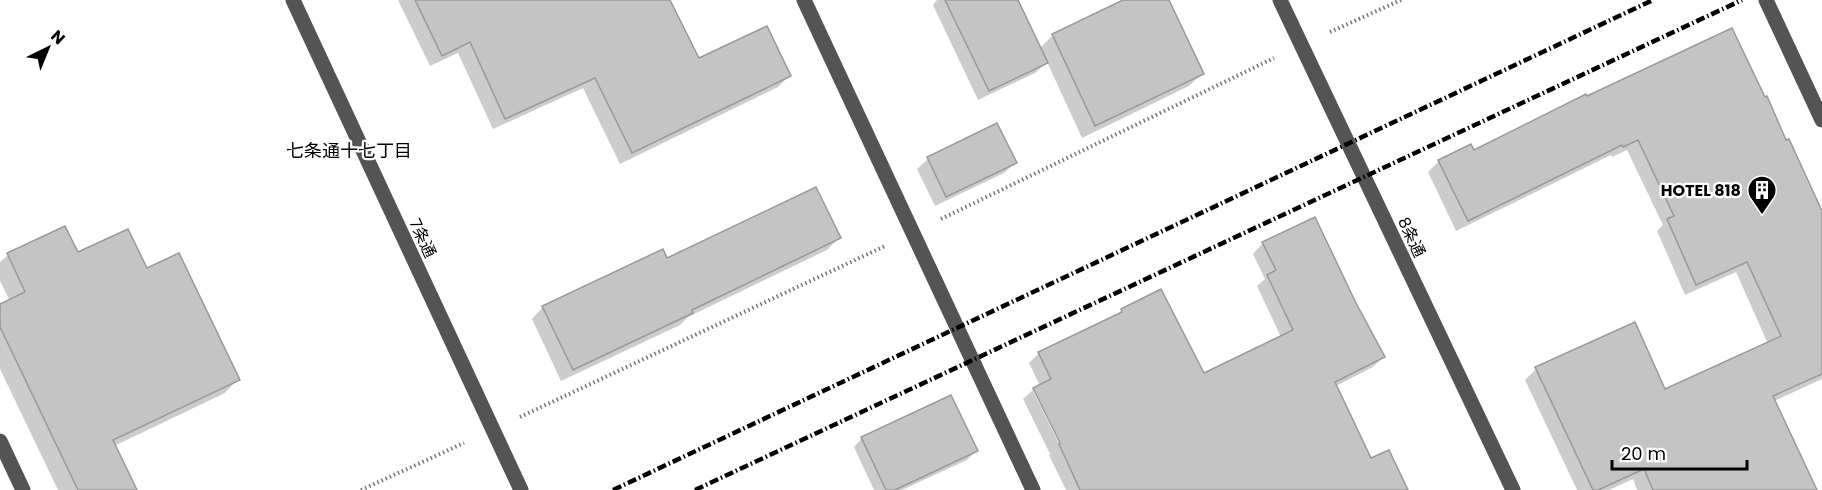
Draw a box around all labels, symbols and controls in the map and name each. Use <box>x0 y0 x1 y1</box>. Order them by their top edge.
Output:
north arrow <box>18 18 78 78</box>
text: N <box>46 25 70 50</box>
district label: 七条通十七丁目 <box>286 138 412 163</box>
building icon: HOTEL 818 <box>1746 174 1778 216</box>
place label: HOTEL 818 <box>1661 179 1741 202</box>
street label: 8条通 <box>1392 213 1431 261</box>
street label: 7条通 <box>404 215 442 262</box>
scale bar <box>1612 433 1747 471</box>
text: 20 m <box>1621 441 1666 466</box>

